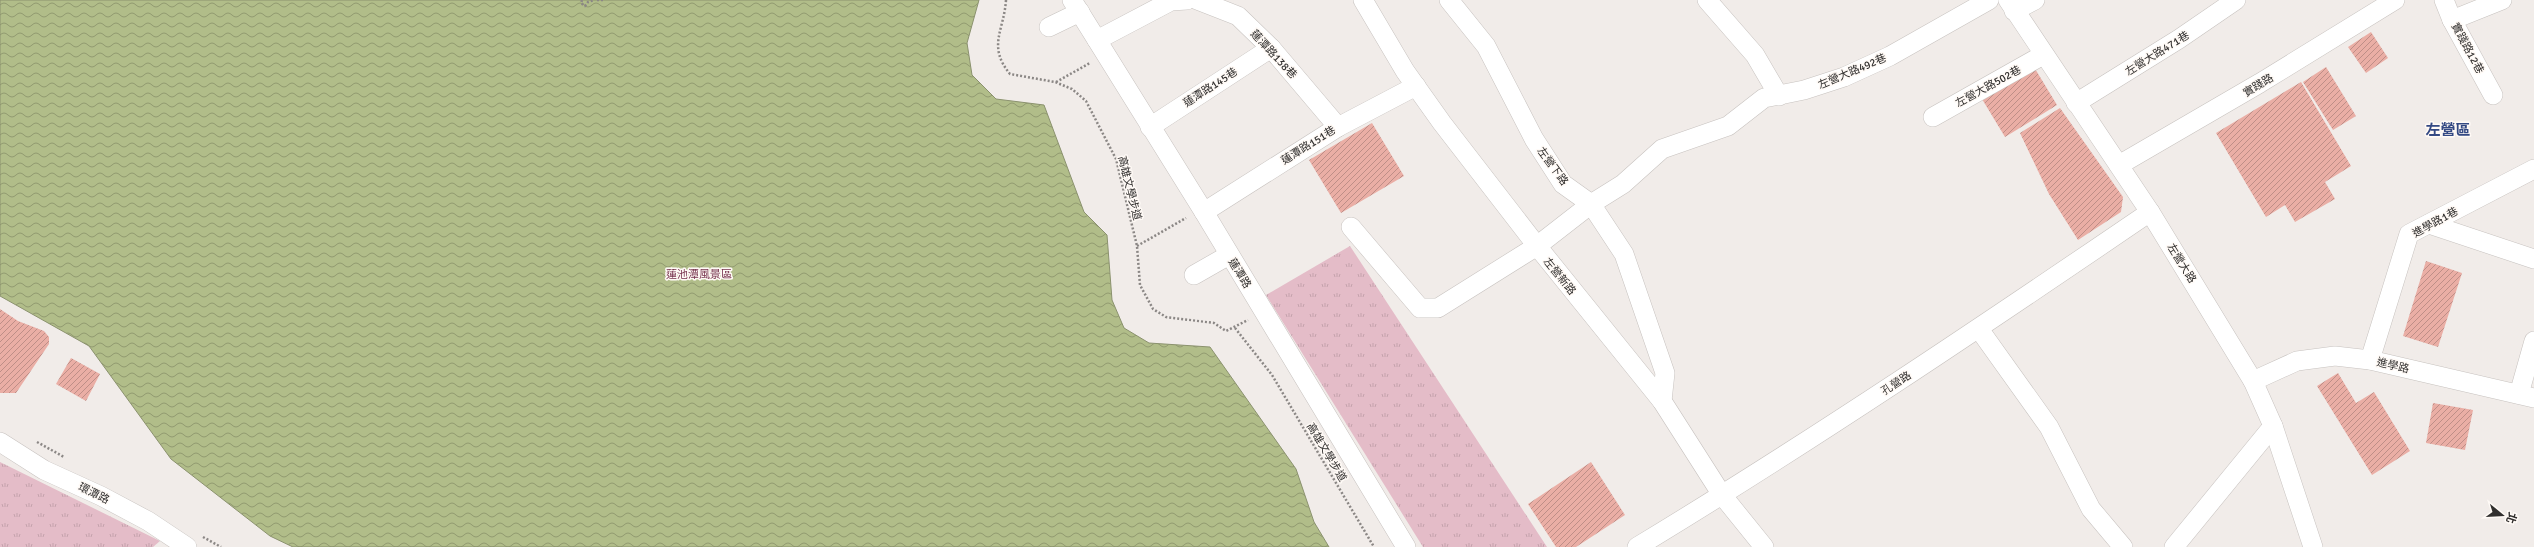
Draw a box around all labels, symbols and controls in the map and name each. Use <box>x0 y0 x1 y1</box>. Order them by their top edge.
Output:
street label: 實踐路12巷 <box>2449 21 2486 76</box>
street label: 蓮潭路138巷 <box>1248 27 1299 81</box>
street label: 左營大路471巷 <box>2123 29 2192 78</box>
street label: 左營大路492巷 <box>1816 51 1888 92</box>
street label: 左營大路502巷 <box>1953 63 2023 110</box>
street label: 蓮潭路145巷 <box>1181 65 1240 110</box>
street label: 實踐路 <box>2241 71 2276 99</box>
district label: 左營區 <box>2425 121 2471 139</box>
street label: 蓮潭路151巷 <box>1279 124 1338 167</box>
street label: 左營下路 <box>1534 145 1571 188</box>
street label: 高雄文學步道 <box>1115 155 1144 222</box>
street label: 進學路1巷 <box>2410 205 2460 240</box>
street label: 左營大路 <box>2164 241 2199 285</box>
street label: 左營新路 <box>1541 255 1579 298</box>
street label: 蓮潭路 <box>1226 256 1254 291</box>
park label: 蓮池潭風景區 <box>666 268 732 281</box>
street label: 進學路 <box>2375 355 2410 376</box>
street label: 孔營路 <box>1879 369 1914 398</box>
street label: 高雄文學步道 <box>1304 421 1349 484</box>
street label: 環潭路 <box>76 480 111 507</box>
north arrow <box>2482 495 2522 535</box>
text: 北 <box>2503 511 2519 525</box>

